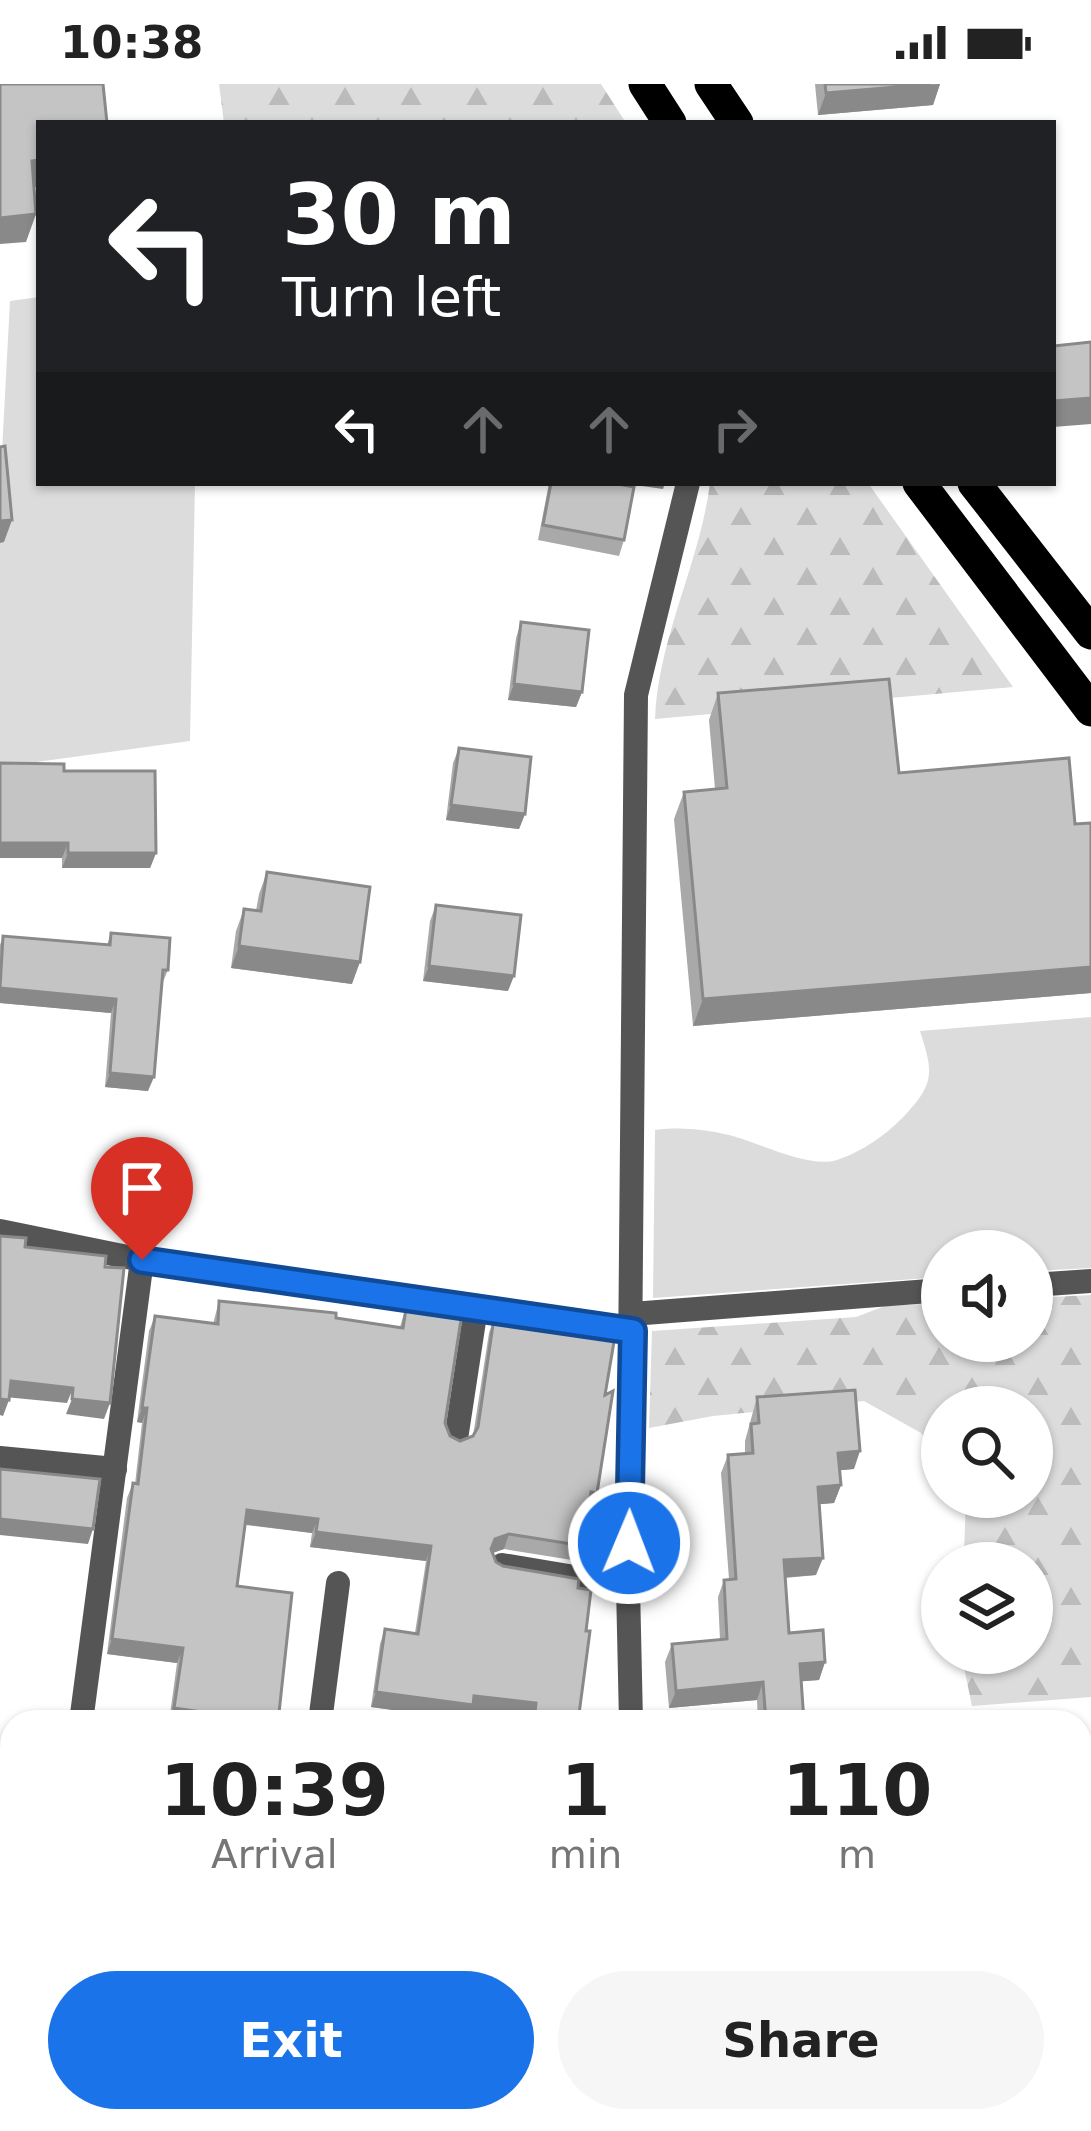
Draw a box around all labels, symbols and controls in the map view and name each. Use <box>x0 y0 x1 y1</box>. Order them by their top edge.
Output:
text: 10:38 <box>60 16 203 69</box>
text: 30 m <box>282 166 516 264</box>
icon: left <box>84 168 240 324</box>
text: Turn left <box>282 266 501 329</box>
icon: left <box>324 396 390 462</box>
icon: ahead <box>450 396 516 462</box>
icon: ahead <box>576 396 642 462</box>
icon: right <box>702 396 768 462</box>
pin <box>91 1137 193 1260</box>
icon: arrive <box>109 1155 175 1221</box>
map controls <box>921 1230 1053 1674</box>
button: sound <box>921 1230 1053 1362</box>
button: search <box>921 1386 1053 1518</box>
position arrow <box>566 1480 692 1606</box>
button: layers <box>921 1542 1053 1674</box>
text: 10:39 <box>160 1748 389 1832</box>
text: 1 <box>560 1748 610 1832</box>
text: 110 <box>782 1748 932 1832</box>
text: Arrival <box>211 1832 338 1877</box>
text: min <box>549 1832 622 1877</box>
text: m <box>838 1832 876 1877</box>
button: Exit <box>48 1971 534 2109</box>
button: Share <box>558 1971 1044 2109</box>

